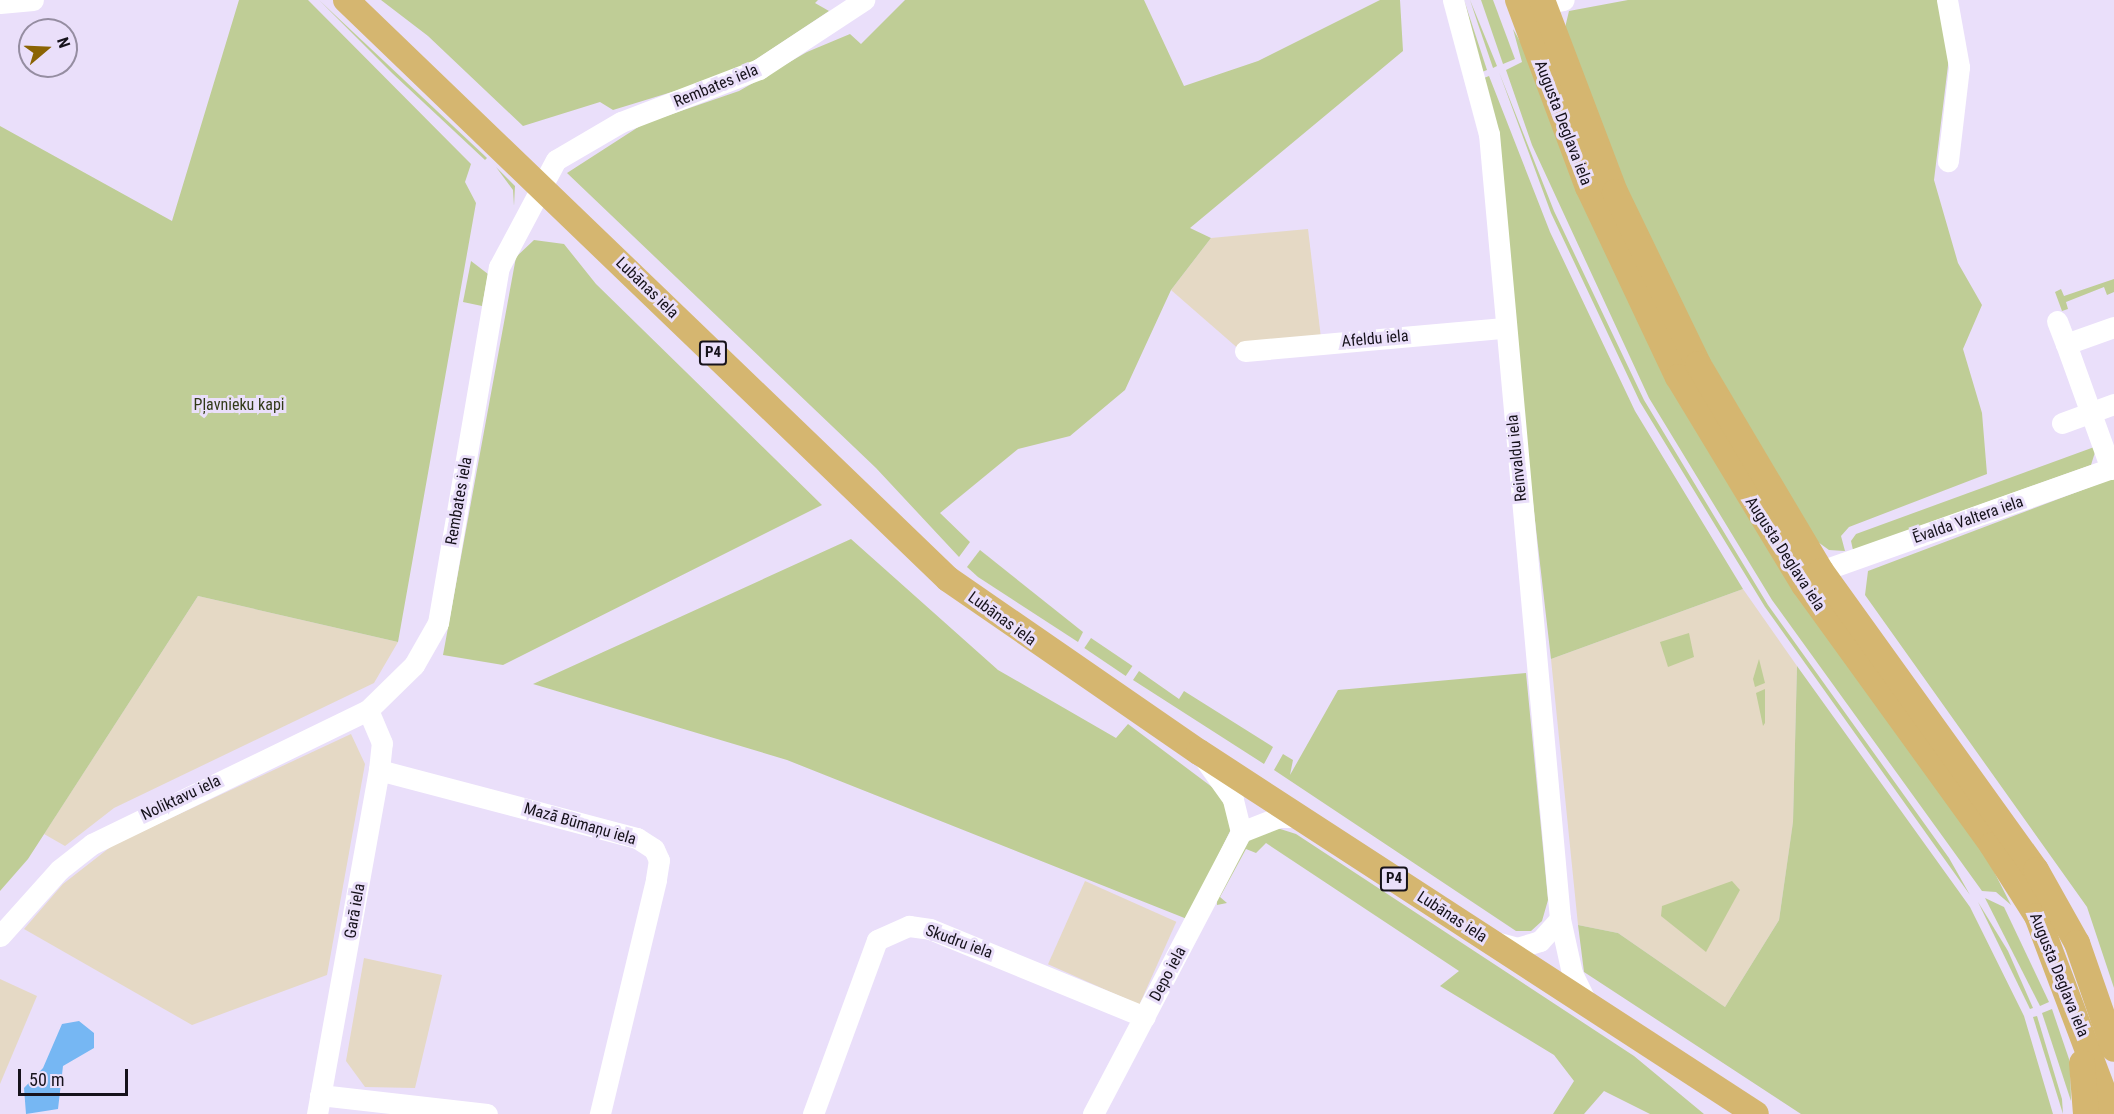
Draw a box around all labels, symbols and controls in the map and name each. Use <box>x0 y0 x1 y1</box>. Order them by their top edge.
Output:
north arrow <box>18 18 78 78</box>
text: N <box>53 35 74 50</box>
street label: Augusta Deglava iela <box>1530 58 1596 188</box>
street label: Rembates iela <box>671 60 761 112</box>
street label: Lubānas iela <box>612 254 682 322</box>
street label: Afeldu iela <box>1341 327 1409 351</box>
road number: P4 <box>698 341 728 365</box>
park label: Pļavnieku kapi <box>194 395 284 415</box>
street label: Reinvaldu iela <box>1503 414 1531 502</box>
street label: Rembates iela <box>442 455 476 547</box>
street label: Ēvalda Valtera iela <box>1910 492 2026 548</box>
street label: Augusta Deglava iela <box>1741 493 1829 615</box>
street label: Lubānas iela <box>964 588 1040 650</box>
street label: Noliktavu iela <box>138 771 224 825</box>
street label: Mazā Būmaņu iela <box>522 799 638 849</box>
road number: P4 <box>1379 867 1409 891</box>
street label: Garā iela <box>341 882 369 940</box>
street label: Lubānas iela <box>1413 887 1491 947</box>
street label: Augusta Deglava iela <box>2025 910 2093 1040</box>
street label: Skudru iela <box>923 921 995 963</box>
street label: Depo iela <box>1146 944 1190 1004</box>
scale bar <box>21 1057 130 1095</box>
text: 50 m <box>29 1069 64 1090</box>

